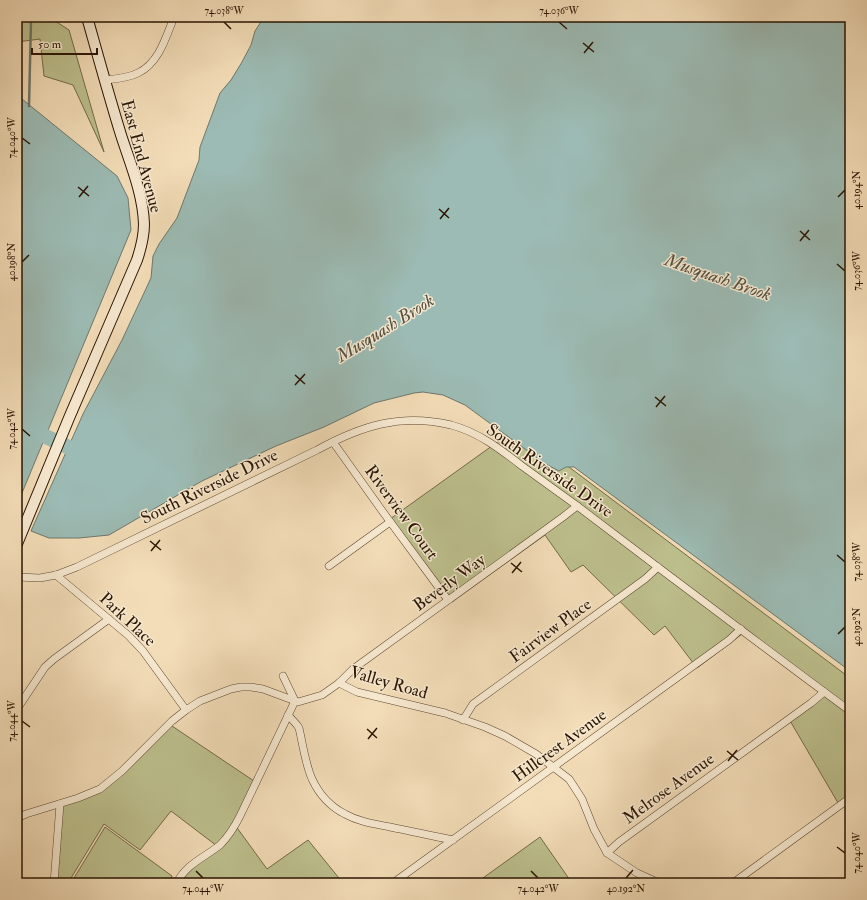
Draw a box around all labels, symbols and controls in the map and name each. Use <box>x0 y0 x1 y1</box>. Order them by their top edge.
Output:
text: 74.038°W <box>204 5 244 17</box>
text: 74.036°W <box>539 5 580 17</box>
scale bar <box>32 30 97 56</box>
text: 50 m <box>38 37 62 52</box>
street label: East End Avenue <box>116 97 167 215</box>
text: 74.040°W <box>6 117 18 159</box>
text: 40.194°N <box>851 170 863 209</box>
text: 40.198°N <box>6 243 18 281</box>
water label: Musquash Brook <box>661 248 774 306</box>
text: 74.036°W <box>851 250 863 291</box>
water label: Musquash Brook <box>331 289 438 368</box>
text: 74.042°W <box>6 408 18 450</box>
street label: South Riverside Drive <box>482 419 617 522</box>
street label: South Riverside Drive <box>137 444 281 529</box>
street label: Riverview Court <box>360 461 443 564</box>
text: 74.038°W <box>851 542 863 582</box>
street label: Beverly Way <box>409 549 491 616</box>
street label: Park Place <box>95 588 160 651</box>
street label: Fairview Place <box>505 594 595 667</box>
text: 40.192°N <box>851 608 863 646</box>
street label: Valley Road <box>347 661 431 705</box>
text: 74.044°W <box>6 699 18 742</box>
street label: Hillcrest Avenue <box>508 704 611 787</box>
street label: Melrose Avenue <box>619 748 718 829</box>
text: 74.040°W <box>851 832 863 874</box>
text: 74.044°W <box>182 883 225 895</box>
text: 74.042°W <box>517 883 559 895</box>
text: 40.192°N <box>607 883 645 895</box>

